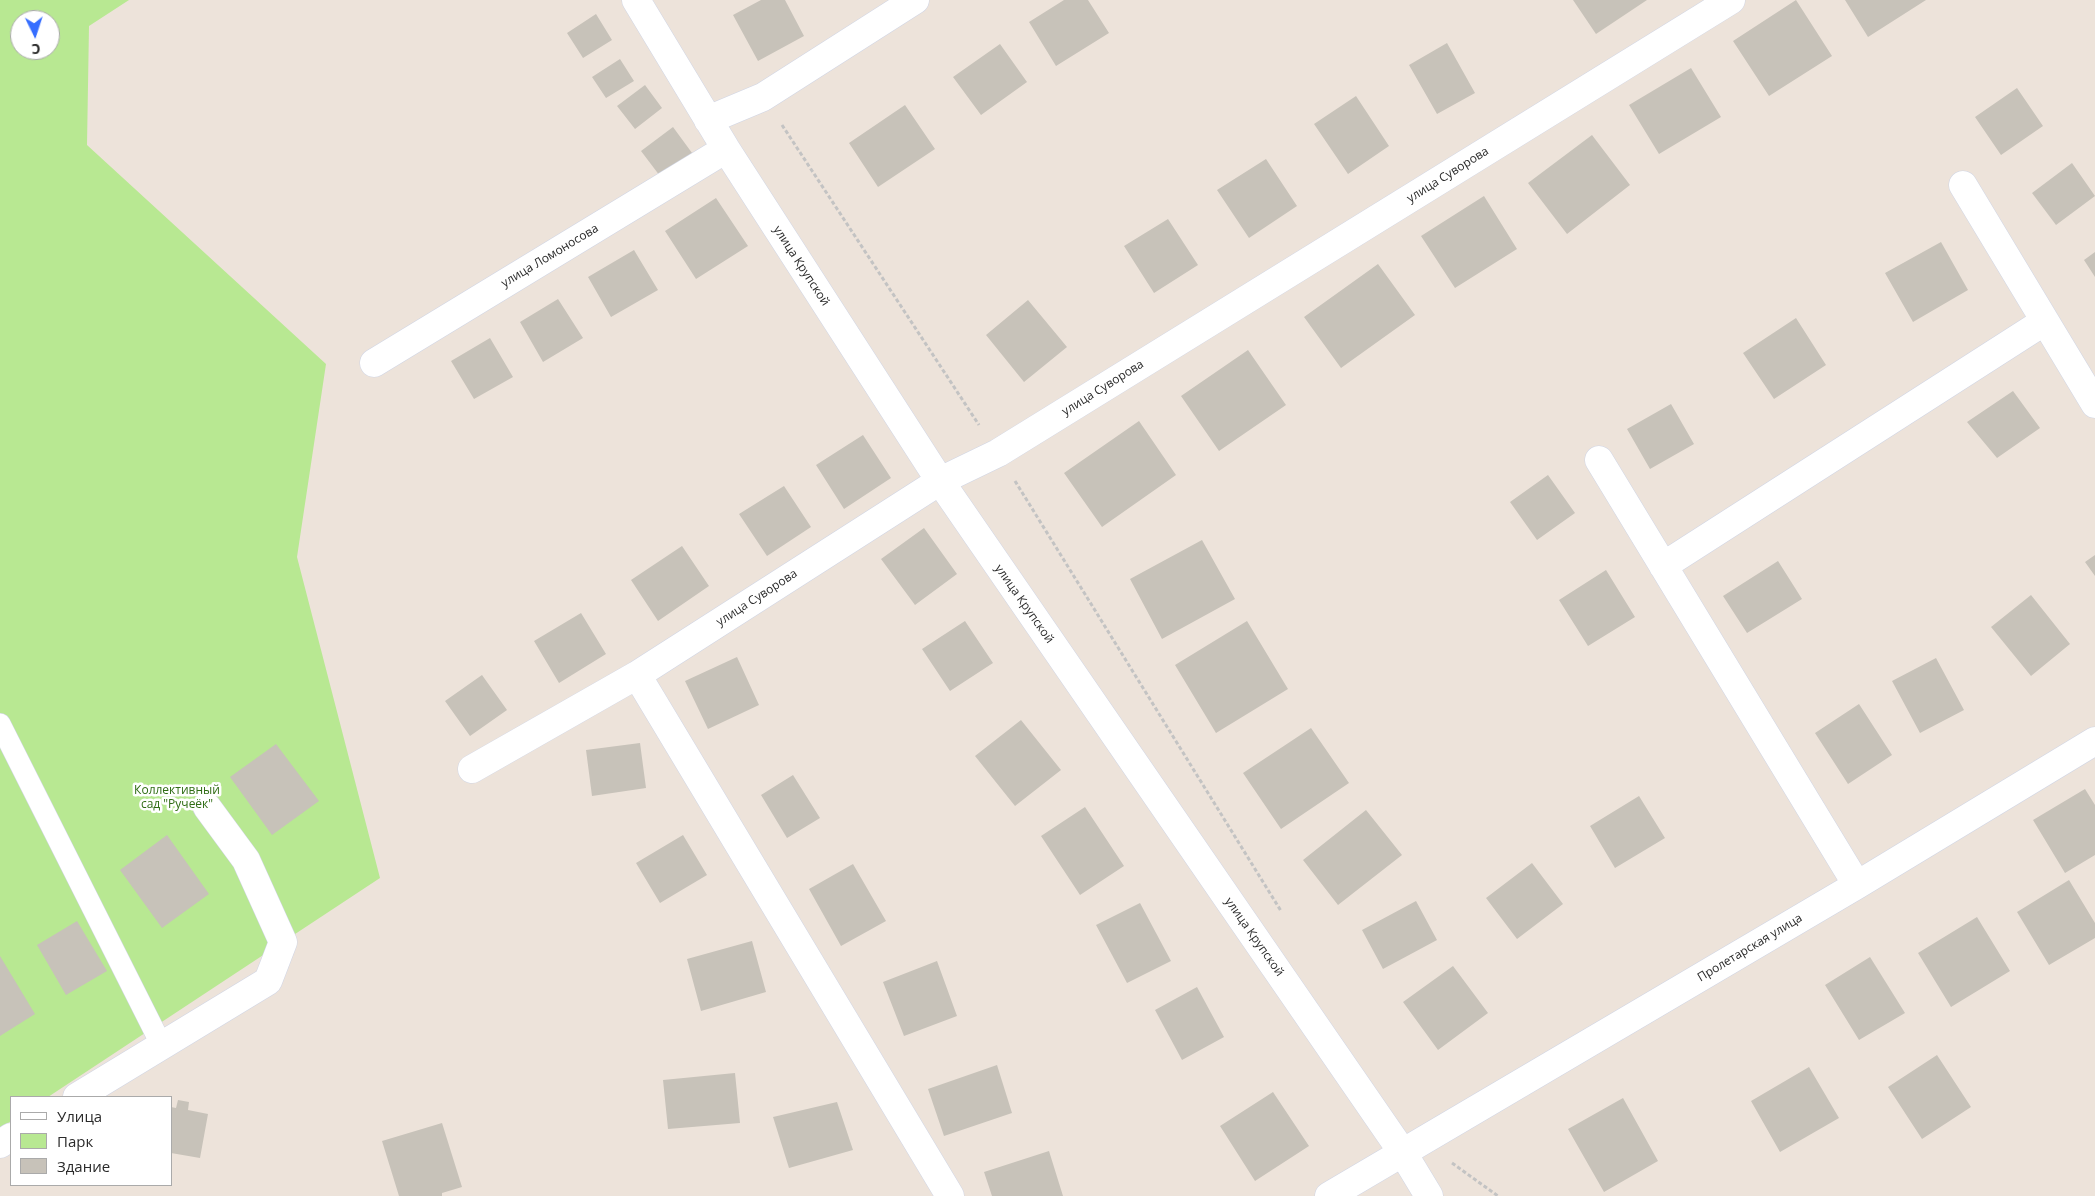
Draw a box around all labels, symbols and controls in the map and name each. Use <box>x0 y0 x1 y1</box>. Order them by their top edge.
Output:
north arrow <box>10 10 60 60</box>
text: С <box>31 40 41 59</box>
street label: улица Суворова <box>1404 144 1492 206</box>
street label: улица Ломоносова <box>499 221 601 291</box>
street label: улица Крупской <box>770 223 832 309</box>
street label: улица Суворова <box>1059 357 1147 419</box>
street label: улица Крупской <box>992 562 1056 646</box>
street label: улица Суворова <box>714 566 800 630</box>
park label: Коллективный сад "Ручеёк" <box>134 784 220 812</box>
street label: улица Крупской <box>1222 895 1286 979</box>
street label: Пролетарская улица <box>1695 911 1805 985</box>
legend <box>10 1096 172 1186</box>
text: Улица <box>57 1106 102 1126</box>
text: Парк <box>57 1131 93 1151</box>
text: Здание <box>57 1156 110 1176</box>

